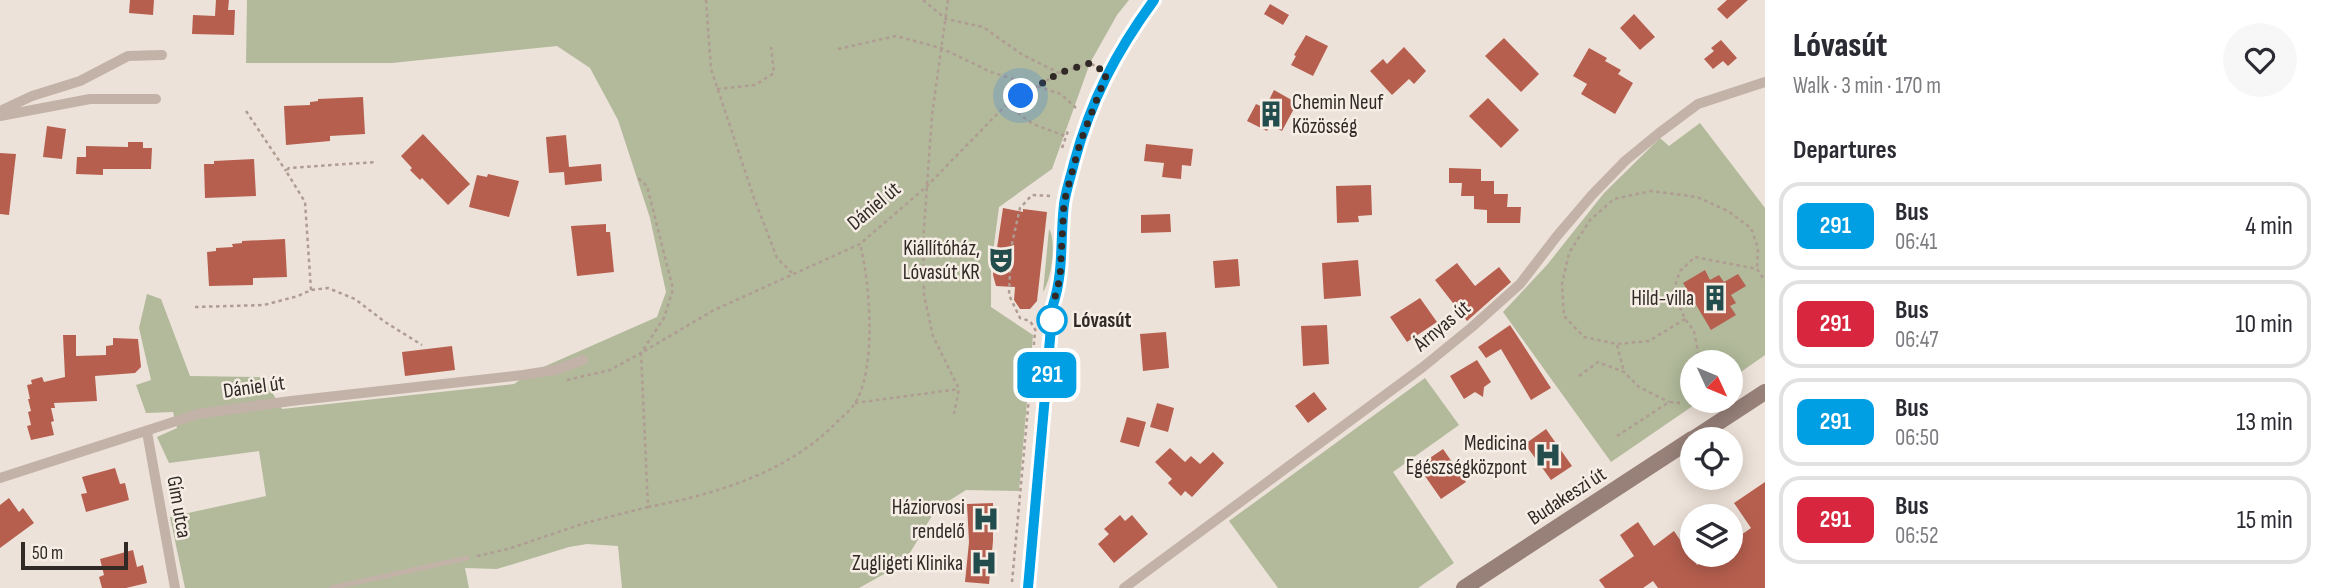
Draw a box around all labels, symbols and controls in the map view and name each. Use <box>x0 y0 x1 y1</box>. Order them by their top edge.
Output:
button: heart <box>2223 23 2297 97</box>
text: Lóvasút <box>1793 26 1887 66</box>
text: Walk · 3 min · 170 m <box>1793 72 1941 100</box>
your location <box>1003 78 1038 113</box>
place label: Chemin Neuf Közösség <box>1292 90 1384 139</box>
building icon: Chemin Neuf Közösség <box>1256 99 1286 129</box>
text: Departures <box>1793 135 1897 166</box>
street label: Dániel út <box>842 176 906 236</box>
text: Bus <box>1895 197 1929 228</box>
text: 291 <box>1820 211 1851 240</box>
text: 4 min <box>2245 211 2293 242</box>
text: 06:41 <box>1895 228 1937 256</box>
place label: Kiállítóház, Lóvasút KR <box>903 236 980 285</box>
theatre icon: Kiállítóház, Lóvasút KR <box>986 245 1016 275</box>
building icon: Hild-villa <box>1700 283 1730 313</box>
place label: Hild-villa <box>1631 286 1694 311</box>
street label: Árnyas út <box>1408 295 1475 358</box>
text: Bus <box>1895 295 1929 326</box>
marker: Lóvasút <box>1037 305 1067 335</box>
place label: Lóvasút <box>1073 308 1131 333</box>
text: 291 <box>1820 309 1851 338</box>
text: 10 min <box>2236 309 2293 340</box>
text: 06:47 <box>1895 326 1938 354</box>
north arrow <box>1680 350 1743 413</box>
map controls <box>1680 350 1743 567</box>
line badge: 291 <box>1007 352 1087 398</box>
text: 291 <box>1031 360 1063 389</box>
street label: Dániel út <box>222 370 286 404</box>
text: Bus <box>1895 393 1929 424</box>
text: 291 <box>1820 407 1851 436</box>
text: 13 min <box>2236 407 2293 438</box>
text: 06:50 <box>1895 424 1939 452</box>
button: locate <box>1680 427 1743 490</box>
place label: Medicina Egészségközpont <box>1406 431 1527 480</box>
hospital icon: Medicina Egészségközpont <box>1533 440 1563 470</box>
street label: Budakeszi út <box>1523 461 1611 531</box>
street label: Gím utca <box>161 474 197 540</box>
text: Bus <box>1895 491 1929 522</box>
place label: Háziorvosi rendelő <box>892 495 965 544</box>
hospital icon: Háziorvosi rendelő <box>971 504 1001 534</box>
button: layers <box>1680 504 1743 567</box>
text: 291 <box>1820 505 1851 534</box>
text: 15 min <box>2237 505 2293 536</box>
text: 06:52 <box>1895 522 1938 550</box>
scale bar <box>21 539 128 571</box>
text: 50 m <box>32 542 63 565</box>
hospital icon: Zugligeti Klinika <box>969 548 999 578</box>
place label: Zugligeti Klinika <box>852 551 963 576</box>

